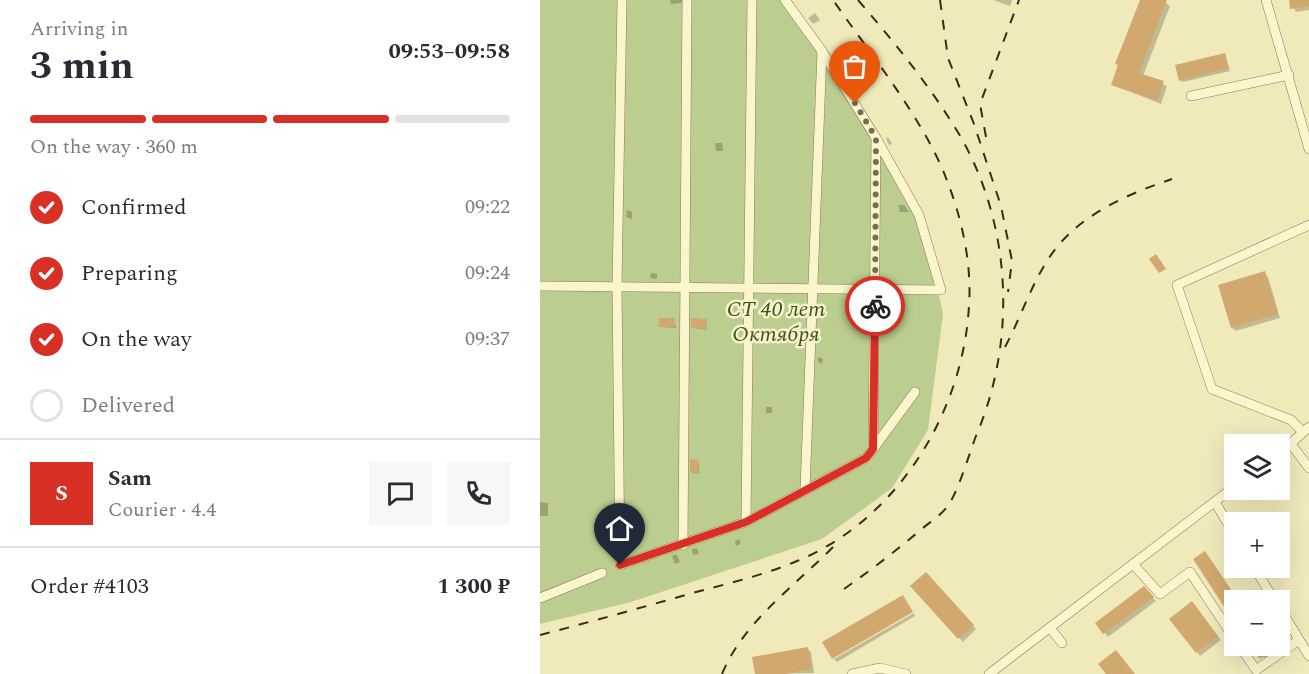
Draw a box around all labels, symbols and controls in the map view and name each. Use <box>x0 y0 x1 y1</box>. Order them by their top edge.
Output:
text: Arriving in <box>30 14 128 44</box>
text: 09:53–09:58 <box>388 35 510 68</box>
text: 3 min <box>30 37 134 96</box>
pin <box>829 41 880 103</box>
icon: bag <box>838 50 871 83</box>
text: On the way · 360 m <box>30 132 198 162</box>
icon: check <box>30 191 63 224</box>
text: Confirmed <box>81 191 187 224</box>
text: 09:22 <box>465 192 510 222</box>
icon: check <box>30 257 63 290</box>
text: Preparing <box>81 257 178 290</box>
text: 09:24 <box>465 258 510 288</box>
courier <box>845 276 905 336</box>
icon: bike <box>859 290 892 323</box>
park label: СТ 40 лет Октября <box>727 293 825 351</box>
icon: check <box>30 323 63 356</box>
text: On the way <box>81 323 192 356</box>
text: 09:37 <box>465 324 510 354</box>
text: Delivered <box>81 389 175 422</box>
map controls <box>1224 434 1290 656</box>
button: layers <box>1224 434 1290 500</box>
text: Sam <box>108 462 152 495</box>
button: chat <box>369 462 432 525</box>
button: phone <box>447 462 510 525</box>
text: S <box>55 477 68 510</box>
text: Courier · 4.4 <box>108 495 216 525</box>
pin <box>594 503 645 565</box>
icon: home <box>603 512 636 545</box>
button: + <box>1224 512 1290 578</box>
text: Order #4103 <box>30 570 149 603</box>
text: 1 300 ₽ <box>437 570 510 603</box>
button: − <box>1224 590 1290 656</box>

